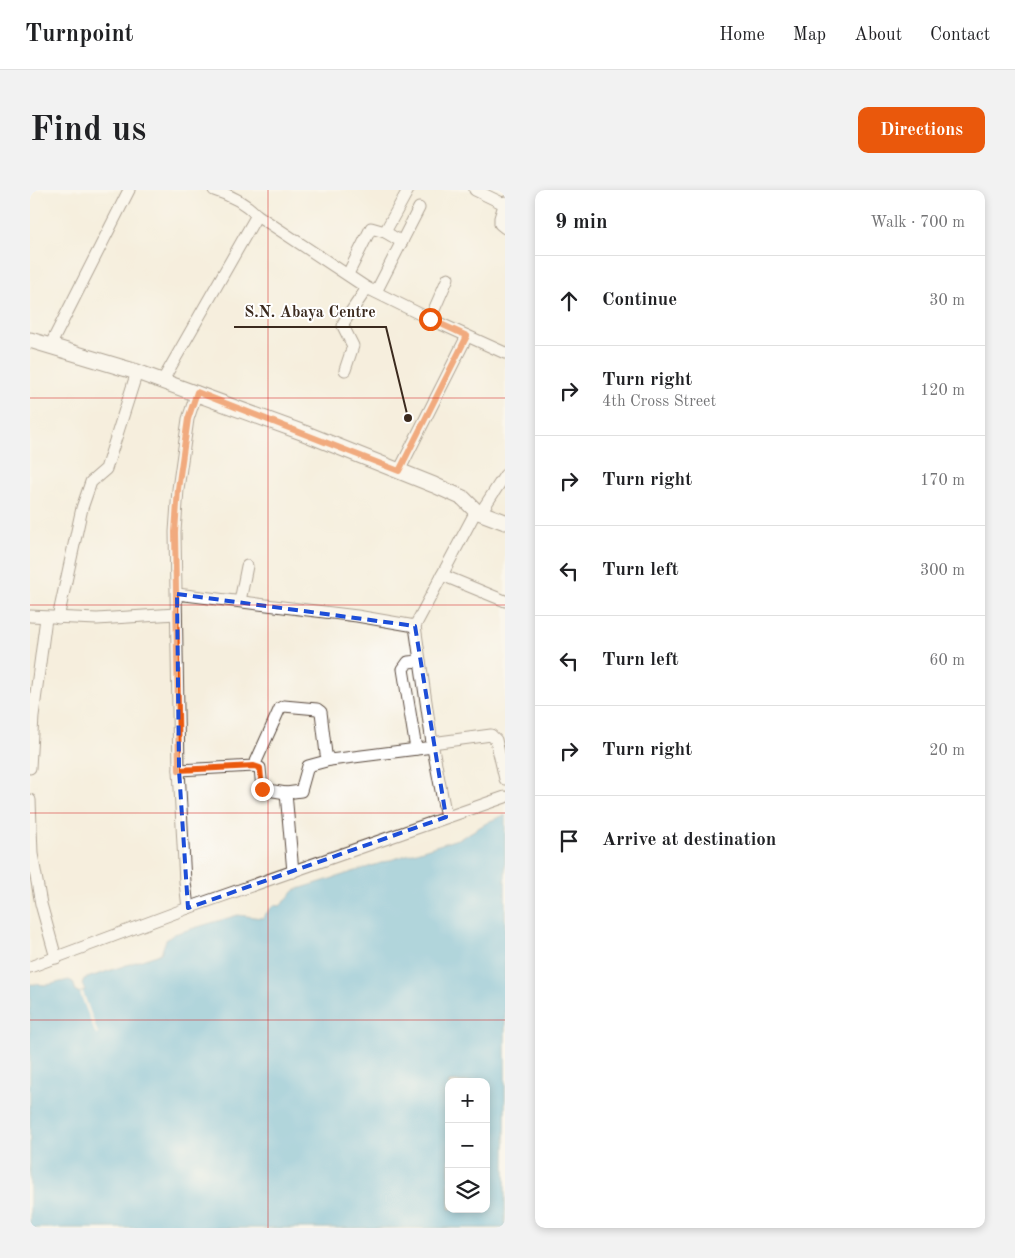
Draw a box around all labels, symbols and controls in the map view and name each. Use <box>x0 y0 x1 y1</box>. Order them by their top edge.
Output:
text: Turnpoint <box>25 23 133 47</box>
text: Home <box>719 26 765 44</box>
text: Map <box>793 26 826 44</box>
text: About <box>854 26 902 44</box>
text: Contact <box>930 26 990 44</box>
button: Directions <box>858 107 985 153</box>
text: Find us <box>30 113 146 148</box>
text: 9 min <box>555 212 608 233</box>
text: Walk · 700 m <box>870 215 965 231</box>
icon: ahead <box>555 287 583 315</box>
text: Continue <box>602 291 677 310</box>
text: 30 m <box>929 293 965 309</box>
callout: S.N. Abaya Centre <box>234 296 386 327</box>
text: S.N. Abaya Centre <box>244 305 376 321</box>
route start <box>419 308 442 331</box>
text: Turn right <box>602 371 692 390</box>
icon: right <box>555 377 583 405</box>
text: 120 m <box>920 383 965 399</box>
text: 4th Cross Street <box>602 394 716 410</box>
icon: right <box>555 467 583 495</box>
text: Turn right <box>602 471 692 490</box>
text: 170 m <box>920 473 965 489</box>
icon: left <box>555 557 583 585</box>
text: Turn left <box>602 561 679 580</box>
text: 300 m <box>920 563 965 579</box>
icon: left <box>555 647 583 675</box>
text: Turn left <box>602 651 679 670</box>
text: 60 m <box>929 653 965 669</box>
icon: right <box>555 737 583 765</box>
text: Turn right <box>602 741 692 760</box>
text: 20 m <box>929 743 965 759</box>
route end <box>251 778 274 801</box>
icon: arrive <box>555 827 583 855</box>
text: Arrive at destination <box>602 831 776 850</box>
map controls <box>445 1078 490 1213</box>
button: + <box>445 1078 490 1123</box>
button: − <box>445 1123 490 1168</box>
button: layers <box>445 1168 490 1213</box>

